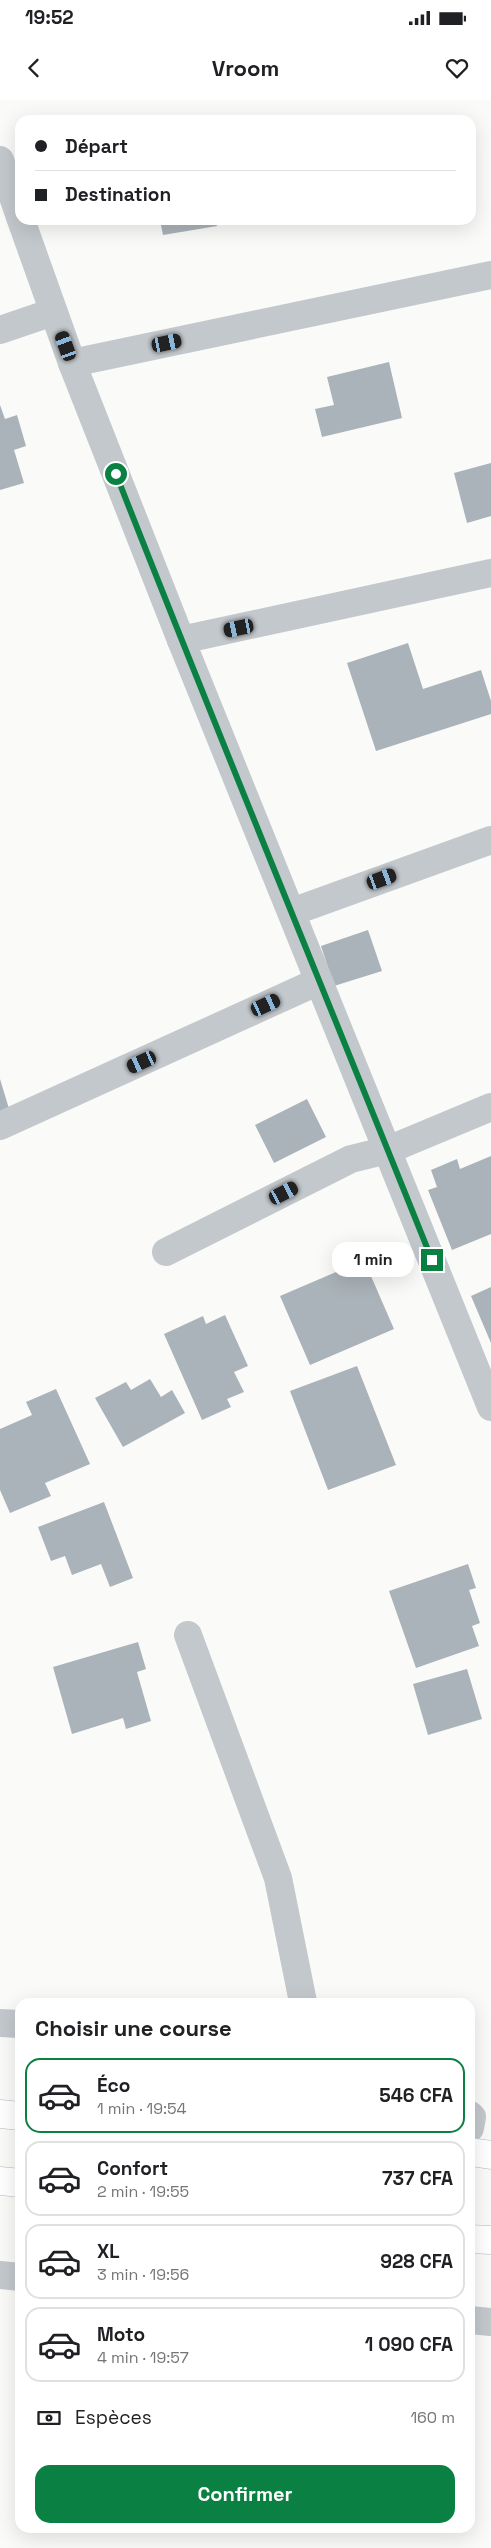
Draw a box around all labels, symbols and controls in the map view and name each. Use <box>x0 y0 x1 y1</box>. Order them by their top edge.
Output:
text: 19:52 <box>25 5 74 30</box>
icon: back <box>20 54 48 82</box>
text: Vroom <box>212 54 279 82</box>
icon: heart <box>443 54 471 82</box>
text: Départ <box>65 134 128 159</box>
text: Destination <box>65 182 171 207</box>
car <box>53 329 78 363</box>
car <box>150 333 183 353</box>
route start <box>105 463 127 485</box>
car <box>222 618 255 638</box>
car <box>365 867 398 891</box>
car <box>249 992 282 1018</box>
car <box>125 1049 158 1075</box>
car <box>267 1180 300 1206</box>
callout: 1 min <box>332 1242 414 1278</box>
text: 1 min <box>353 1249 393 1270</box>
route end <box>421 1249 443 1271</box>
text: Choisir une course <box>35 2014 232 2042</box>
icon: car <box>37 2073 82 2118</box>
text: Éco <box>97 2073 130 2098</box>
text: 546 CFA <box>379 2083 453 2108</box>
text: 1 min · 19:54 <box>97 2098 187 2119</box>
icon: car <box>37 2156 82 2201</box>
text: Confort <box>97 2156 168 2181</box>
text: 737 CFA <box>382 2166 453 2191</box>
text: 2 min · 19:55 <box>97 2181 189 2202</box>
icon: car <box>37 2239 82 2284</box>
text: XL <box>97 2239 120 2264</box>
text: 928 CFA <box>380 2249 453 2274</box>
text: 3 min · 19:56 <box>97 2264 189 2285</box>
icon: car <box>37 2322 82 2367</box>
text: Moto <box>97 2322 145 2347</box>
text: 1 090 CFA <box>365 2332 453 2357</box>
text: 4 min · 19:57 <box>97 2347 189 2368</box>
icon: cash <box>35 2404 63 2432</box>
text: Espèces <box>75 2405 152 2430</box>
text: 160 m <box>410 2407 455 2428</box>
button: Confirmer <box>35 2465 455 2523</box>

